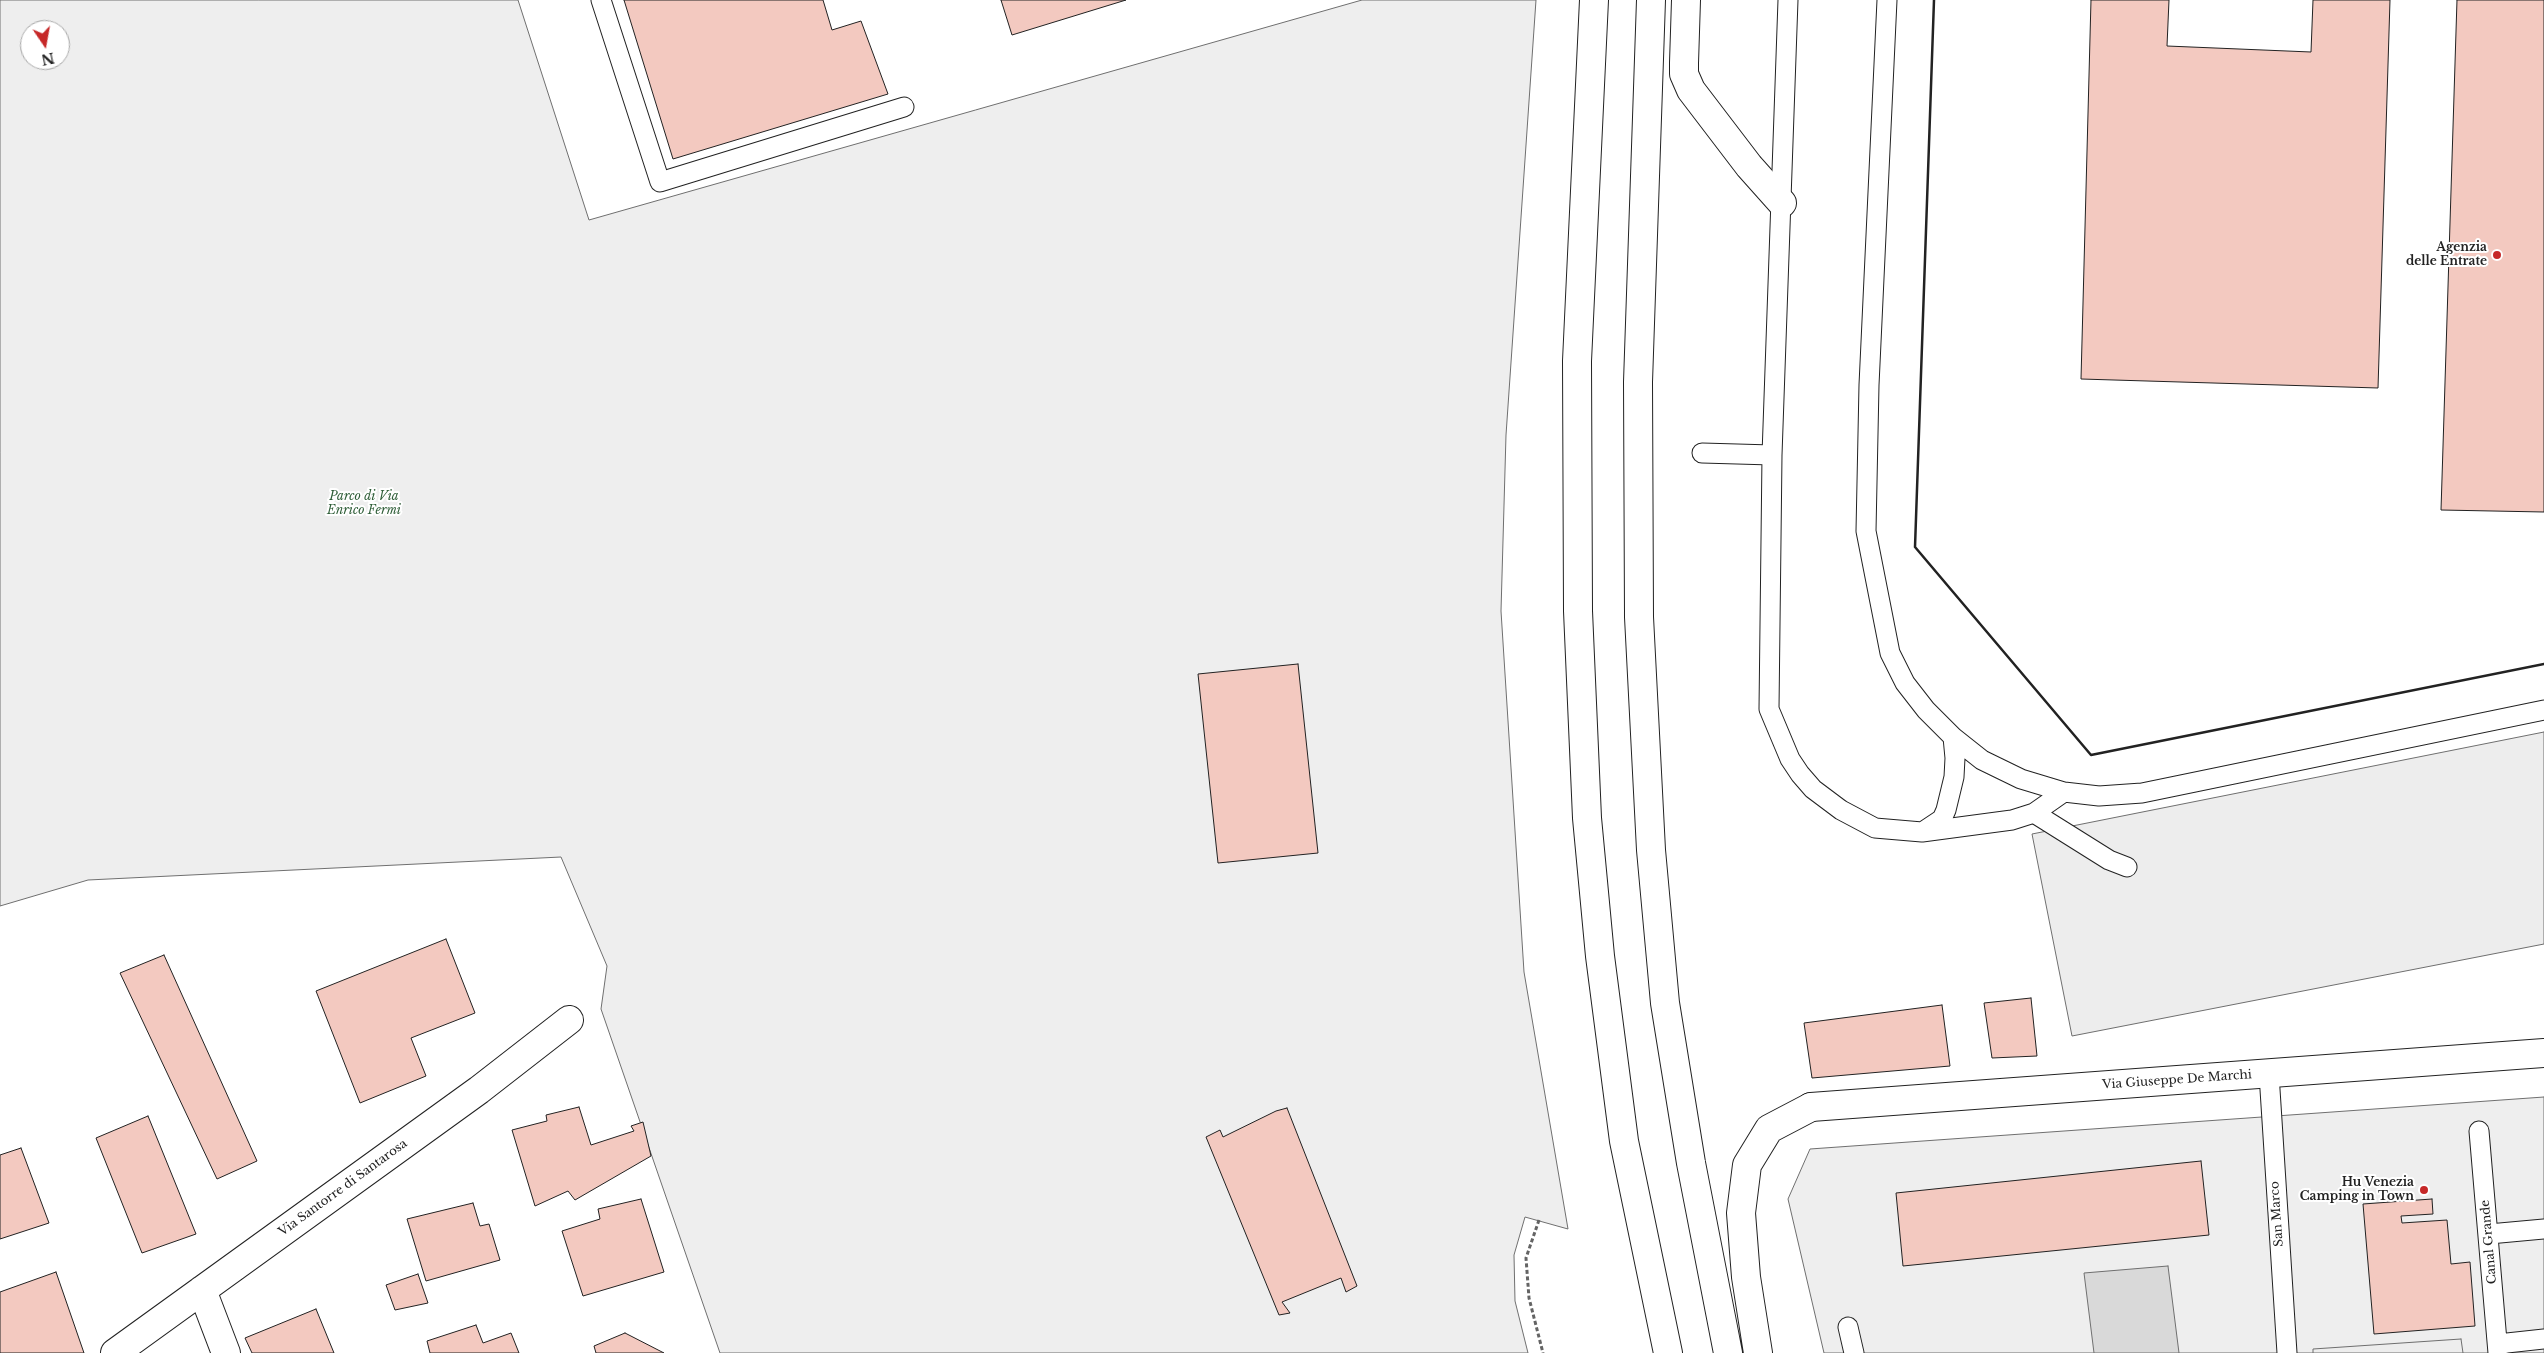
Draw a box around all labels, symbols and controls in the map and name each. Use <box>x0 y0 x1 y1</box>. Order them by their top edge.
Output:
north arrow <box>20 20 70 70</box>
text: N <box>40 49 56 69</box>
place label: Agenzia delle Entrate <box>2406 241 2487 269</box>
marker: Agenzia delle Entrate <box>2491 249 2503 261</box>
park label: Parco di Via Enrico Fermi <box>327 490 401 518</box>
street label: Via Giuseppe De Marchi <box>2102 1068 2252 1092</box>
street label: Via Santorre di Santarosa <box>276 1137 410 1239</box>
place label: Hu Venezia Camping in Town <box>2300 1176 2414 1204</box>
street label: San Marco <box>2268 1181 2286 1247</box>
marker: Hu Venezia Camping in Town <box>2418 1184 2430 1196</box>
street label: Canal Grande <box>2478 1199 2500 1285</box>

